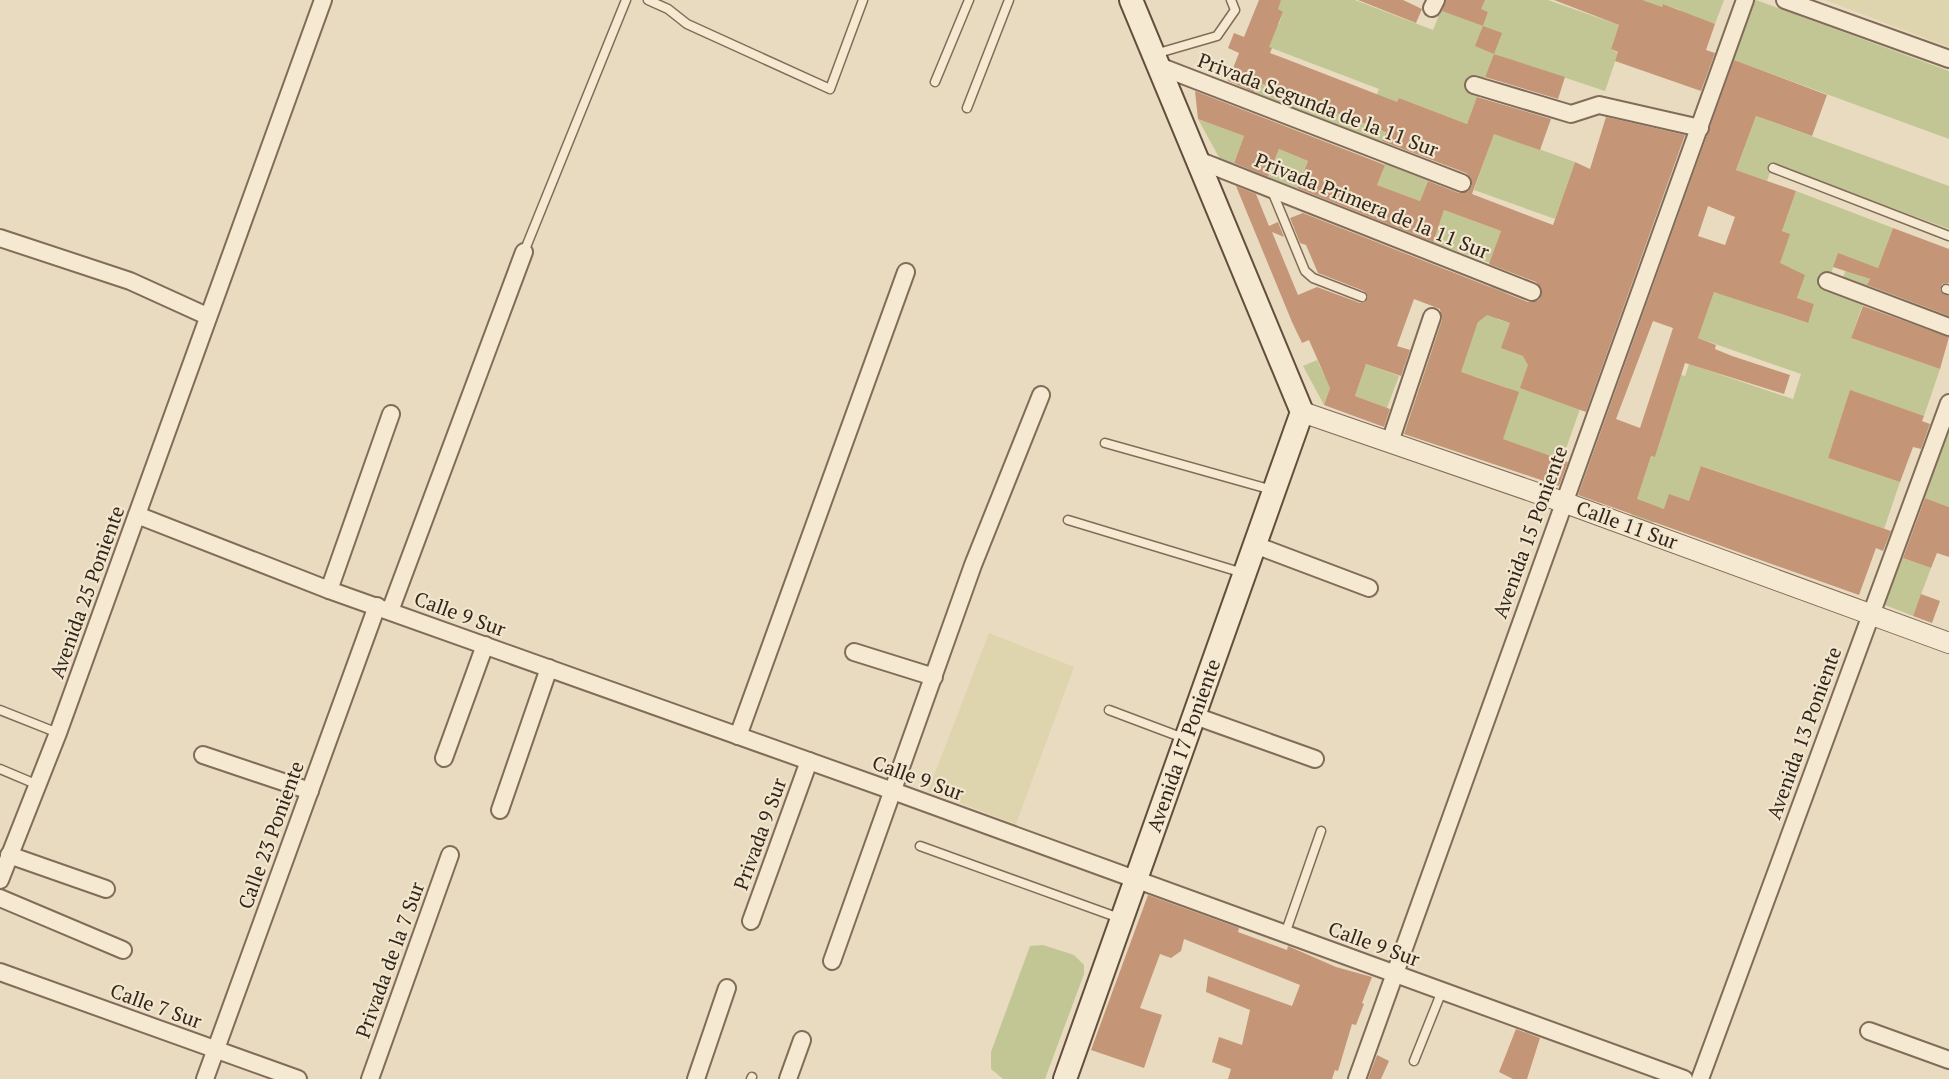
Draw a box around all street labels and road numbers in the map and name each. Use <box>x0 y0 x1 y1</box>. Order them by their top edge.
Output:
street label: Privada Segunda de la 11 Sur <box>1194 46 1443 163</box>
street label: Privada Primera de la 11 Sur <box>1251 146 1494 265</box>
street label: Avenida 15 Poniente <box>1486 442 1573 622</box>
street label: Calle 11 Sur <box>1573 494 1682 555</box>
street label: Avenida 25 Poniente <box>43 502 130 682</box>
street label: Calle 9 Sur <box>411 585 510 643</box>
street label: Avenida 13 Poniente <box>1760 643 1847 823</box>
street label: Avenida 17 Poniente <box>1140 655 1226 836</box>
street label: Calle 9 Sur <box>869 749 968 807</box>
street label: Calle 23 Poniente <box>231 757 310 913</box>
street label: Privada 9 Sur <box>727 774 792 894</box>
street label: Privada de la 7 Sur <box>349 878 430 1042</box>
street label: Calle 9 Sur <box>1325 915 1424 973</box>
street label: Calle 7 Sur <box>107 977 206 1035</box>

